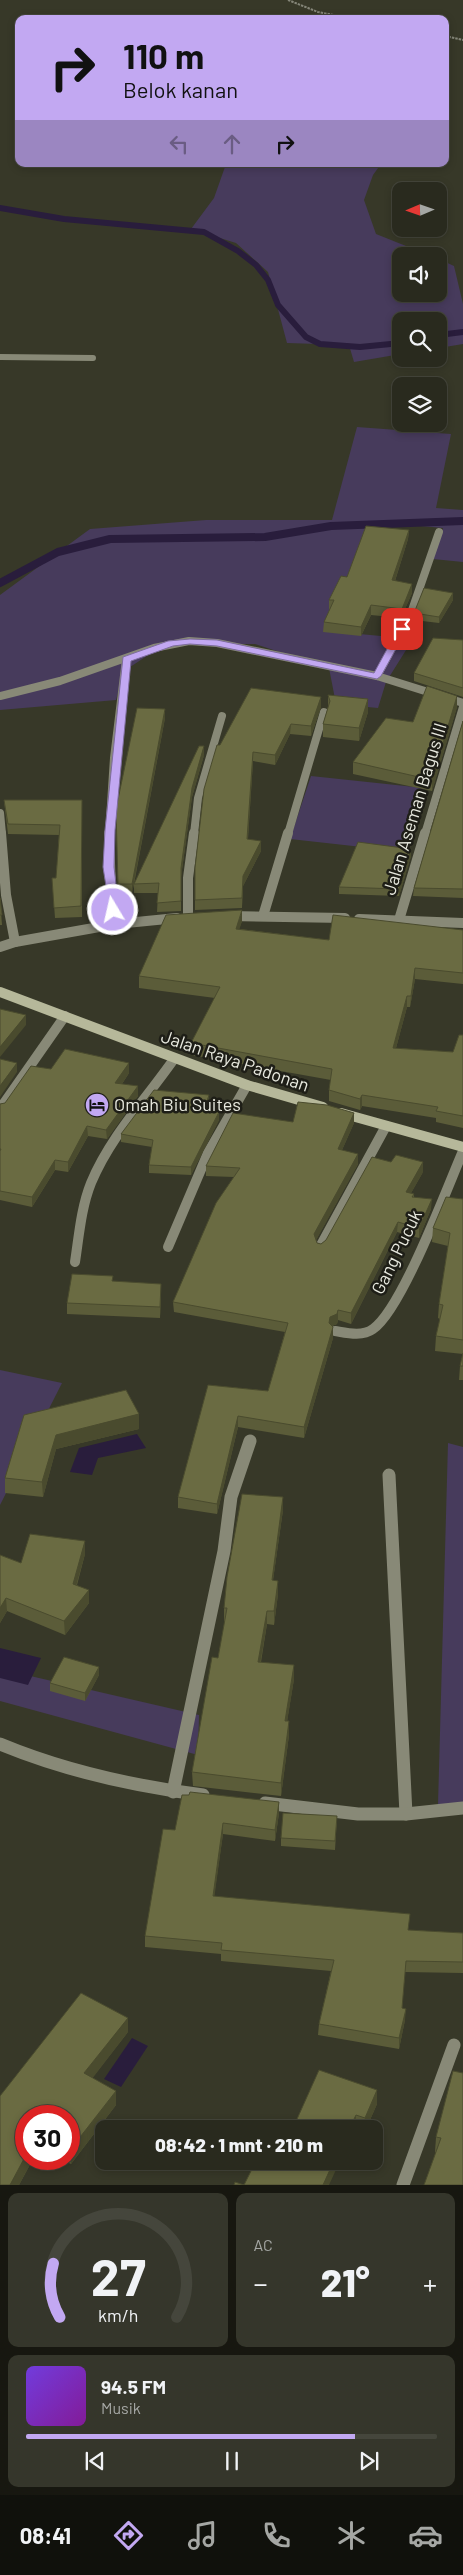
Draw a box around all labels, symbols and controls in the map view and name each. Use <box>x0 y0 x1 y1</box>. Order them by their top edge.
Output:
text: 110 m <box>123 34 204 76</box>
icon: right <box>40 35 105 100</box>
text: Belok kanan <box>123 76 238 102</box>
icon: left <box>165 130 193 158</box>
icon: ahead <box>218 130 246 158</box>
icon: right <box>271 130 299 158</box>
north arrow <box>392 182 448 238</box>
map controls <box>392 182 447 432</box>
button: sound <box>392 247 447 302</box>
button: search <box>392 312 447 367</box>
button: layers <box>392 377 447 432</box>
pin <box>381 608 423 650</box>
icon: arrive <box>388 615 416 643</box>
street label: Jalan Aseman Bagus III <box>377 720 451 897</box>
position arrow <box>86 883 138 935</box>
street label: Jalan Raya Padonan <box>158 1024 312 1096</box>
hotel icon: Omah Biu Suites <box>84 1092 110 1118</box>
place label: Omah Biu Suites <box>114 1093 241 1115</box>
street label: Gang Pucuk <box>366 1206 426 1297</box>
speed limit sign: 30 <box>15 2105 80 2170</box>
text: 08:42 · 1 mnt · 210 m <box>155 2133 323 2156</box>
text: AC <box>254 2235 273 2254</box>
text: 27 <box>90 2244 145 2306</box>
text: 21° <box>321 2259 370 2305</box>
text: − <box>254 2266 268 2300</box>
text: + <box>423 2266 437 2300</box>
text: km/h <box>98 2304 138 2326</box>
text: 94.5 FM <box>101 2375 166 2398</box>
text: Musik <box>101 2398 141 2417</box>
icon: previous <box>81 2447 109 2475</box>
icon: pause <box>218 2447 246 2475</box>
icon: next <box>355 2447 383 2475</box>
icon: directions <box>111 2518 146 2553</box>
icon: music <box>185 2518 220 2553</box>
icon: phone <box>259 2518 294 2553</box>
icon: climate <box>334 2518 369 2553</box>
icon: car <box>408 2518 443 2553</box>
text: 08:41 <box>20 2522 71 2548</box>

